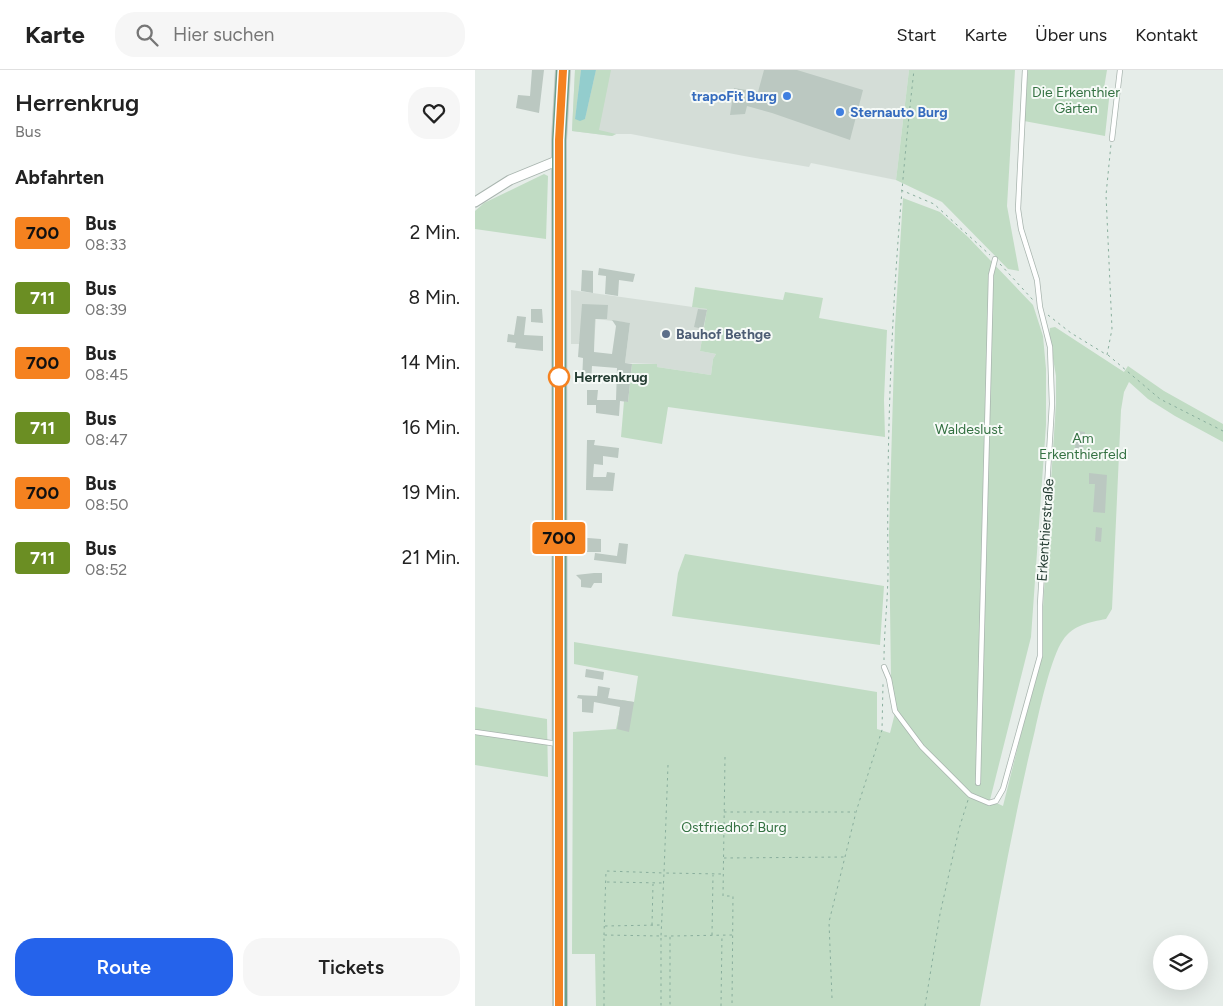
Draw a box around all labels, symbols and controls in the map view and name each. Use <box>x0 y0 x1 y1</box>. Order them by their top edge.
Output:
search box <box>115 12 465 57</box>
text: Karte <box>25 20 85 49</box>
icon: search <box>133 21 161 49</box>
text: Hier suchen <box>173 23 274 46</box>
text: Start <box>897 24 936 46</box>
text: Karte <box>964 24 1007 46</box>
text: Über uns <box>1035 24 1107 46</box>
text: Kontakt <box>1135 24 1198 46</box>
park label: Die Erkenthier Gärten <box>1032 84 1120 117</box>
button: heart <box>408 87 460 139</box>
text: Herrenkrug <box>15 88 139 117</box>
place label: trapoFit Burg <box>691 88 777 105</box>
marker: trapoFit Burg <box>781 90 793 102</box>
place label: Sternauto Burg <box>850 104 948 121</box>
marker: Sternauto Burg <box>834 106 846 118</box>
text: Bus <box>15 122 41 141</box>
text: Abfahrten <box>15 166 104 189</box>
text: Bus <box>85 212 116 235</box>
text: 2 Min. <box>410 221 460 244</box>
text: 700 <box>26 222 59 244</box>
text: 08:33 <box>85 235 127 254</box>
text: Bus <box>85 277 116 300</box>
text: 8 Min. <box>409 286 460 309</box>
text: 711 <box>30 287 55 309</box>
text: 08:39 <box>85 300 127 319</box>
place label: Bauhof Bethge <box>676 326 771 343</box>
marker: Bauhof Bethge <box>660 328 672 340</box>
text: Bus <box>85 342 116 365</box>
text: 14 Min. <box>401 351 460 374</box>
text: 700 <box>26 352 59 374</box>
text: 08:45 <box>85 365 128 384</box>
marker: Herrenkrug <box>548 366 570 388</box>
place label: Herrenkrug <box>574 369 648 386</box>
text: Bus <box>85 407 116 430</box>
text: 16 Min. <box>402 416 460 439</box>
text: 711 <box>30 417 55 439</box>
park label: Waldeslust <box>935 421 1003 438</box>
text: 08:47 <box>85 430 128 449</box>
park label: Am Erkenthierfeld <box>1039 430 1127 463</box>
text: Bus <box>85 472 116 495</box>
street label: Erkenthierstraße <box>1033 478 1058 582</box>
text: 19 Min. <box>402 481 460 504</box>
text: 700 <box>26 482 59 504</box>
text: 08:50 <box>85 495 129 514</box>
line badge: 700 <box>530 522 588 554</box>
text: 700 <box>542 527 576 549</box>
text: Bus <box>85 537 116 560</box>
text: 21 Min. <box>402 546 460 569</box>
text: 711 <box>30 547 55 569</box>
text: 08:52 <box>85 560 127 579</box>
park label: Ostfriedhof Burg <box>681 819 787 836</box>
map controls <box>1153 935 1208 990</box>
button: layers <box>1153 935 1208 990</box>
button: Route <box>15 938 233 996</box>
button: Tickets <box>243 938 460 996</box>

